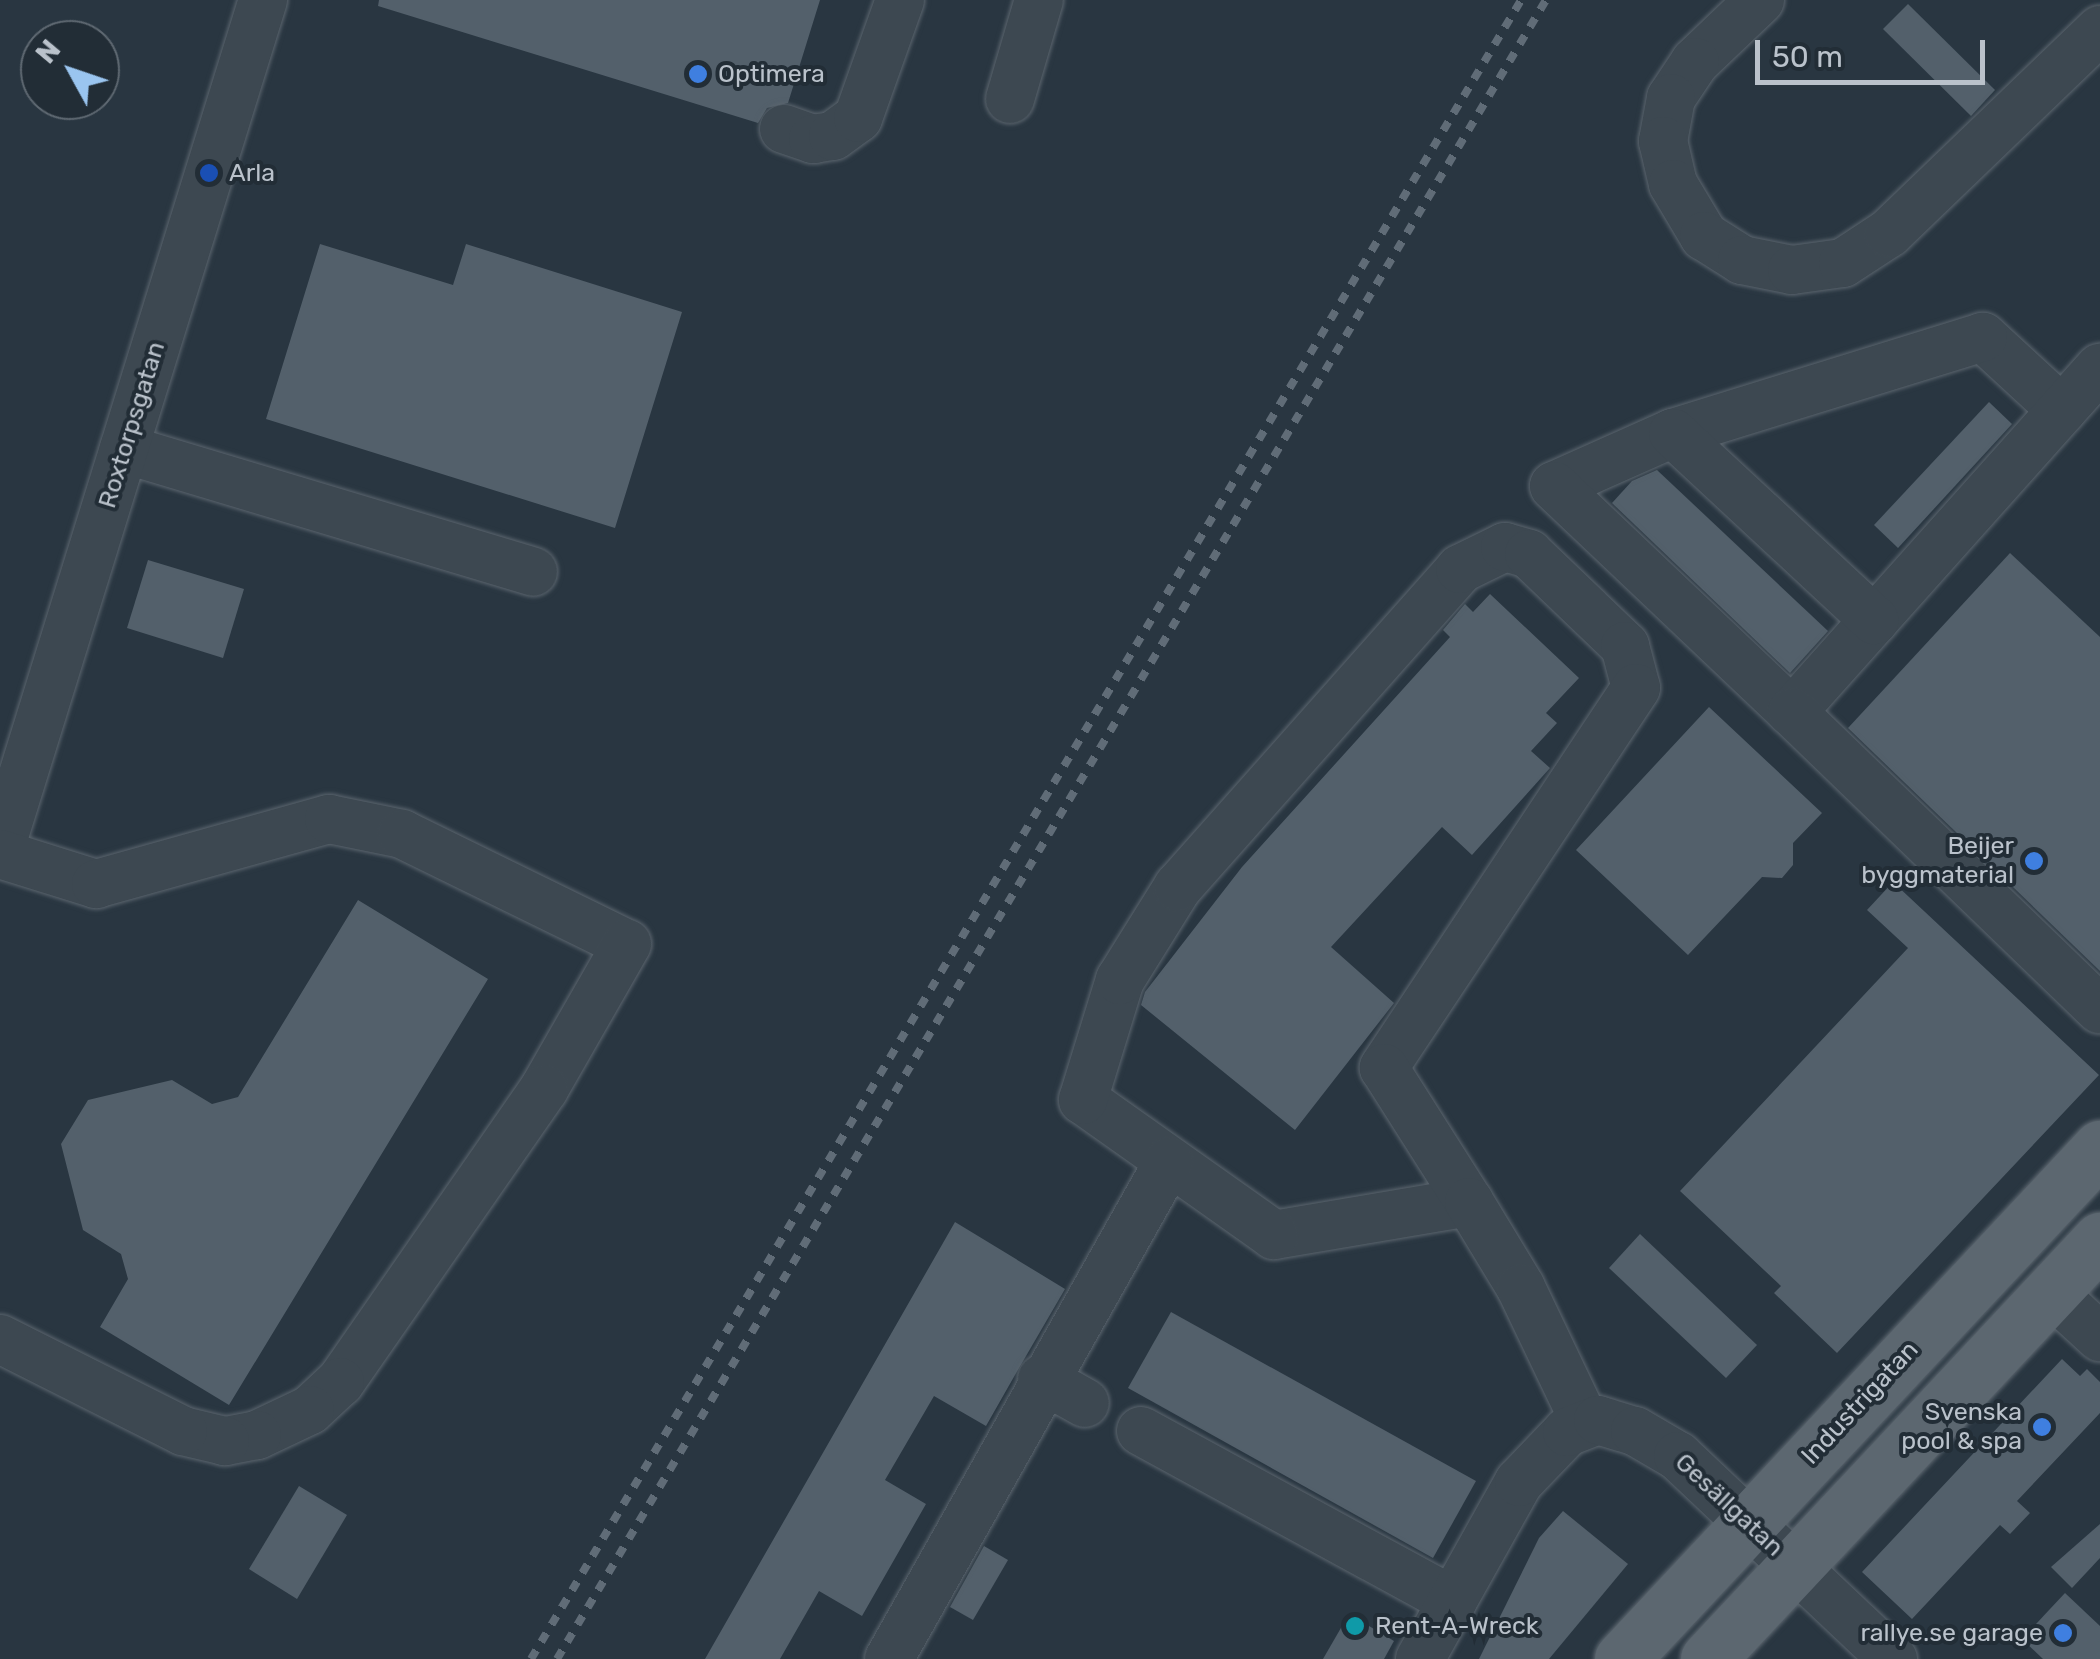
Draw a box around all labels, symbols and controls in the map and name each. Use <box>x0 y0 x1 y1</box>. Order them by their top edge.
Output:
north arrow <box>20 20 120 120</box>
scale bar <box>1760 20 1990 82</box>
text: N <box>29 33 67 70</box>
text: 50 m <box>1772 39 1843 75</box>
place label: Optimera <box>718 59 825 89</box>
marker: Optimera <box>687 63 709 85</box>
place label: Arla <box>229 158 275 188</box>
marker: Arla <box>198 162 220 184</box>
street label: Roxtorpsgatan <box>92 338 172 512</box>
place label: Beijer byggmaterial <box>1861 832 2014 891</box>
marker: Beijer byggmaterial <box>2023 850 2045 872</box>
street label: Industrigatan <box>1795 1335 1925 1471</box>
place label: Svenska pool & spa <box>1901 1398 2022 1457</box>
marker: Svenska pool & spa <box>2031 1416 2053 1438</box>
street label: Gesällgatan <box>1669 1447 1789 1563</box>
place label: Rent-A-Wreck <box>1375 1611 1539 1641</box>
marker: Rent-A-Wreck <box>1344 1615 1366 1637</box>
place label: rallye.se garage <box>1860 1618 2043 1648</box>
marker: rallye.se garage <box>2052 1622 2074 1644</box>

